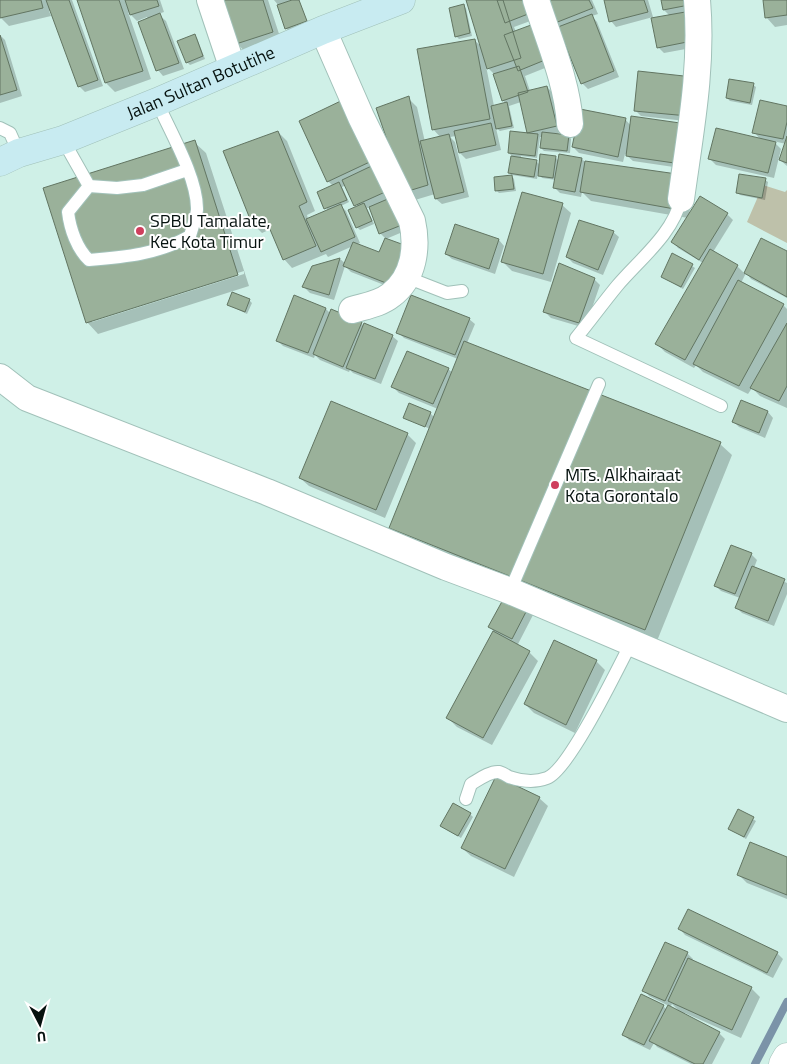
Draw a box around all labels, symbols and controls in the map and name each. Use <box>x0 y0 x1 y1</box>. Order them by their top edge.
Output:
street label: Jalan Sultan Botutihe <box>122 39 279 126</box>
place label: SPBU Tamalate, Kec Kota Timur <box>150 207 271 255</box>
marker: SPBU Tamalate, Kec Kota Timur <box>134 225 146 237</box>
place label: MTs. Alkhairaat Kota Gorontalo <box>565 461 682 509</box>
marker: MTs. Alkhairaat Kota Gorontalo <box>549 479 561 491</box>
north arrow <box>15 999 65 1049</box>
text: U <box>36 1027 47 1048</box>

